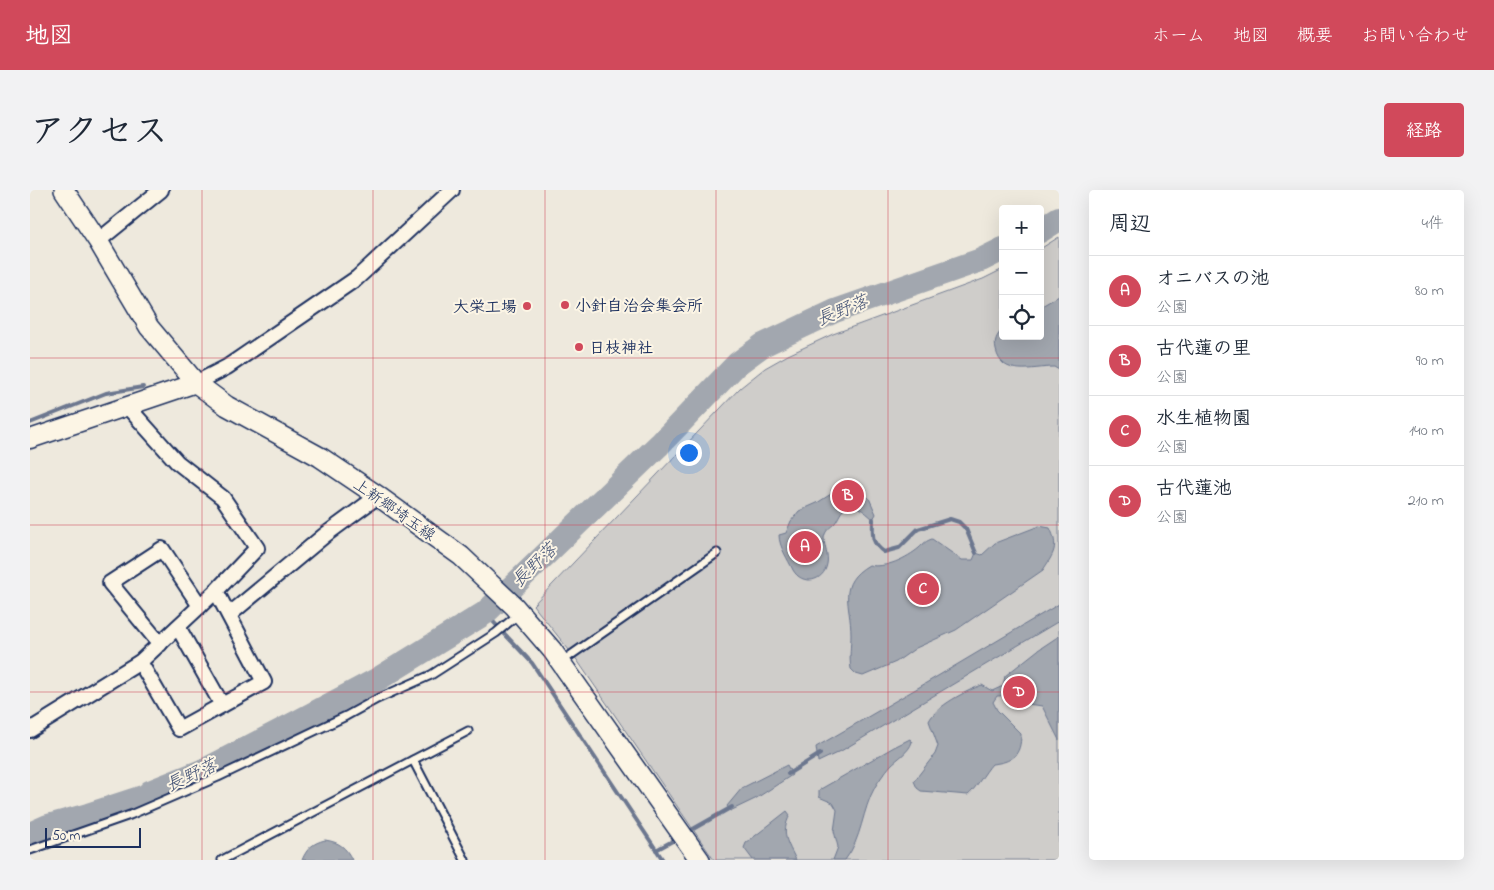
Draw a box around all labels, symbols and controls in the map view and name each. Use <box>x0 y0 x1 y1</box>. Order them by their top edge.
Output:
text: 地図 <box>25 20 73 55</box>
text: ホーム <box>1152 24 1205 50</box>
text: 地図 <box>1233 24 1269 50</box>
text: 概要 <box>1297 24 1333 50</box>
text: お問い合わせ <box>1361 24 1469 50</box>
button: 経路 <box>1384 103 1464 157</box>
text: アクセス <box>30 108 168 159</box>
map controls <box>999 205 1044 340</box>
button: + <box>999 205 1044 250</box>
text: 周辺 <box>1109 210 1151 240</box>
text: 4件 <box>1421 212 1444 236</box>
button: − <box>999 250 1044 295</box>
text: オニバスの池 <box>1156 266 1270 293</box>
text: A <box>1120 279 1130 303</box>
text: 80 m <box>1415 279 1444 303</box>
water label: 長野落 <box>813 289 875 334</box>
place label: 小針自治会集会所 <box>575 295 703 319</box>
button: locate <box>999 295 1044 340</box>
place label: 大栄工場 <box>453 296 517 320</box>
text: 公園 <box>1156 296 1188 320</box>
marker: 小針自治会集会所 <box>559 299 571 311</box>
marker: 大栄工場 <box>521 300 533 312</box>
text: 古代蓮の里 <box>1156 336 1251 363</box>
place label: 日枝神社 <box>589 337 653 361</box>
marker: 日枝神社 <box>573 341 585 353</box>
text: B <box>1120 349 1130 373</box>
text: 90 m <box>1416 349 1444 373</box>
text: 公園 <box>1156 366 1188 390</box>
text: 水生植物園 <box>1156 406 1251 433</box>
text: C <box>1121 419 1129 443</box>
text: 140 m <box>1409 419 1444 443</box>
text: 公園 <box>1156 436 1188 460</box>
your location <box>676 440 702 466</box>
street label: 上新郷埼玉線 <box>348 473 440 548</box>
text: 古代蓮池 <box>1156 476 1232 503</box>
pin: B <box>832 477 864 515</box>
text: D <box>1119 489 1131 513</box>
text: 210 m <box>1408 489 1444 513</box>
text: 公園 <box>1156 506 1188 530</box>
pin: A <box>789 528 821 566</box>
water label: 長野落 <box>507 537 565 595</box>
pin: C <box>907 570 939 608</box>
pin: D <box>1003 673 1035 711</box>
water label: 長野落 <box>162 753 224 800</box>
scale bar <box>45 825 141 848</box>
text: 50 m <box>52 826 80 847</box>

